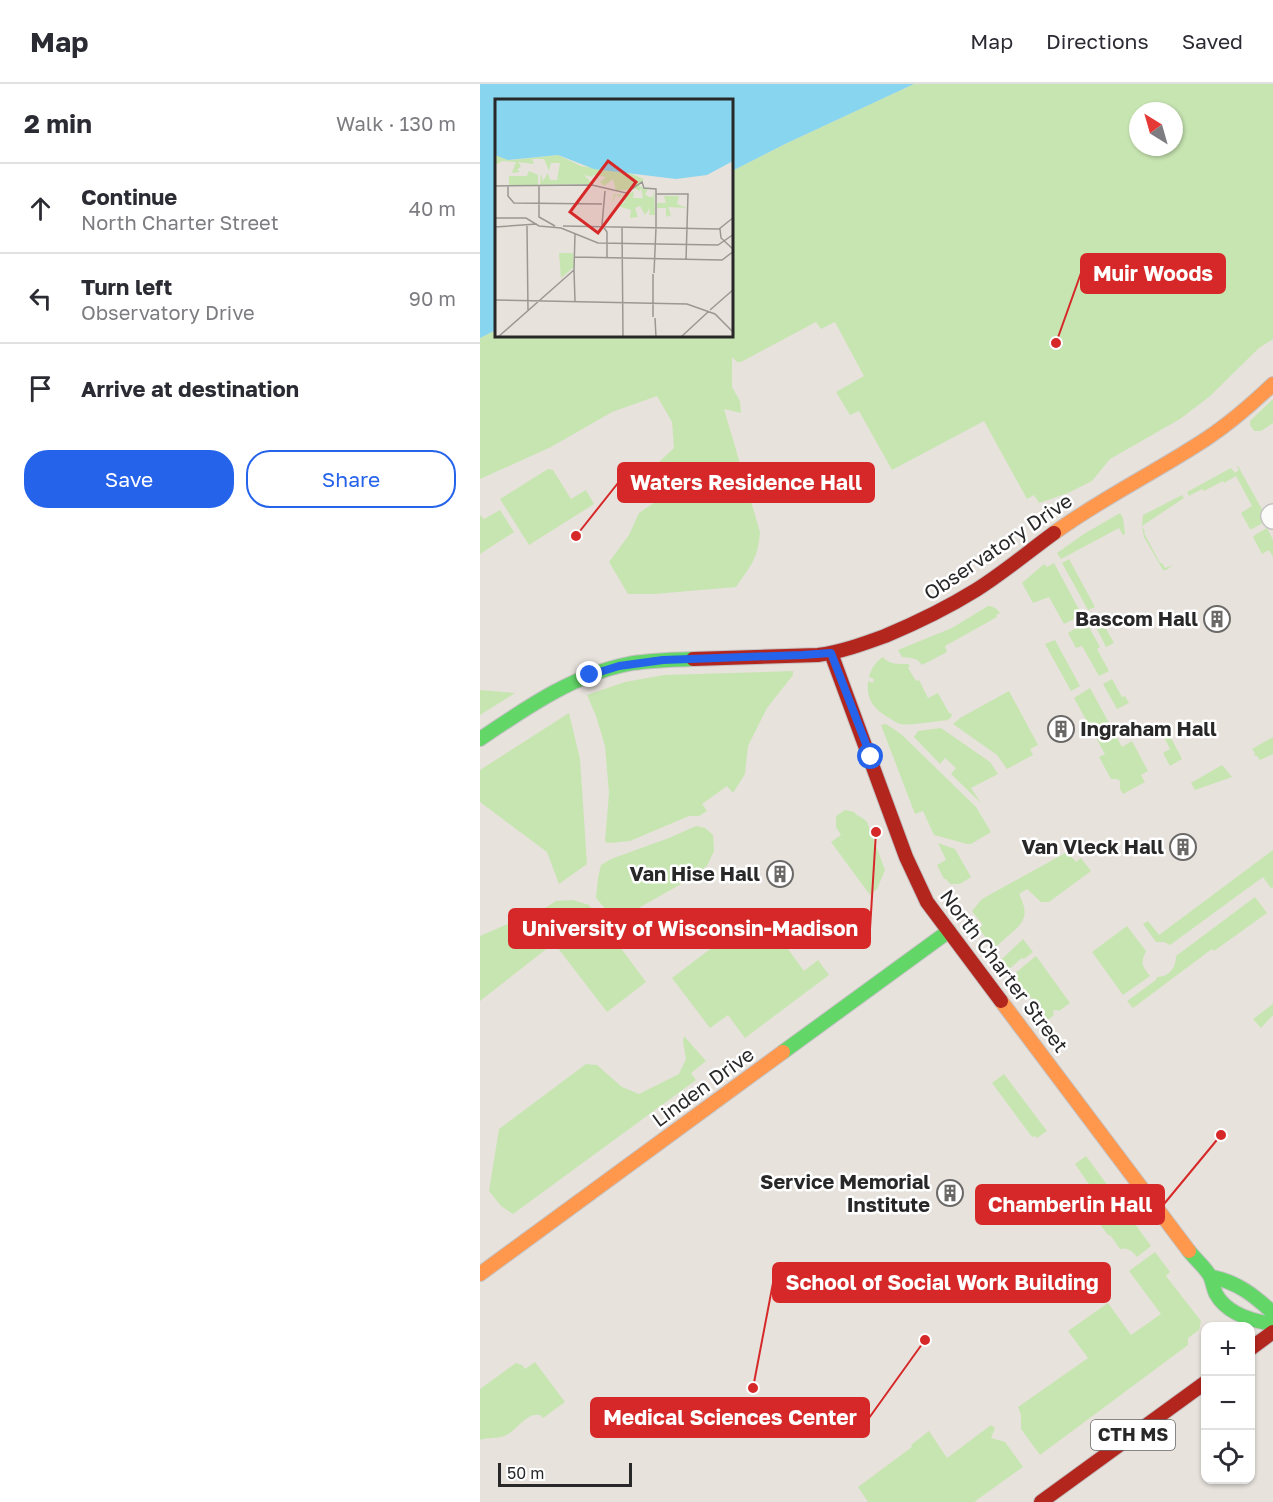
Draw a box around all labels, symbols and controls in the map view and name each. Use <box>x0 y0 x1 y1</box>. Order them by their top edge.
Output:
text: Map <box>30 25 88 58</box>
text: Map <box>970 28 1013 54</box>
text: Directions <box>1046 28 1149 54</box>
text: Saved <box>1182 28 1243 54</box>
inset map <box>495 99 734 338</box>
north arrow <box>1129 102 1183 156</box>
text: 2 min <box>24 108 92 139</box>
text: Walk · 130 m <box>336 111 456 135</box>
text: Continue <box>81 183 177 210</box>
icon: ahead <box>24 192 57 225</box>
text: 40 m <box>409 196 456 220</box>
text: North Charter Street <box>81 210 279 234</box>
callout: Muir Woods <box>1081 254 1225 293</box>
text: Muir Woods <box>1093 260 1213 286</box>
text: Turn left <box>81 273 172 300</box>
icon: left <box>24 282 57 315</box>
text: 90 m <box>409 286 456 310</box>
text: Observatory Drive <box>81 300 255 324</box>
icon: arrive <box>24 372 57 405</box>
text: Arrive at destination <box>81 375 299 402</box>
button: Save <box>24 450 234 508</box>
button: Share <box>246 450 456 508</box>
callout: Waters Residence Hall <box>618 463 874 502</box>
text: Waters Residence Hall <box>630 469 862 495</box>
street label: Observatory Drive <box>919 488 1076 605</box>
building icon: Bascom Hall <box>1202 604 1232 634</box>
place label: Bascom Hall <box>1075 606 1198 630</box>
route end <box>576 661 602 687</box>
building icon: Ingraham Hall <box>1046 714 1076 744</box>
place label: Ingraham Hall <box>1080 716 1217 740</box>
route start <box>857 743 883 769</box>
building icon: Van Vleck Hall <box>1168 832 1198 862</box>
place label: Van Vleck Hall <box>1022 834 1164 858</box>
building icon: Van Hise Hall <box>765 859 795 889</box>
place label: Van Hise Hall <box>630 861 760 885</box>
street label: North Charter Street <box>936 884 1074 1057</box>
callout: University of Wisconsin-Madison <box>509 909 870 948</box>
text: University of Wisconsin-Madison <box>522 915 858 941</box>
street label: Linden Drive <box>647 1041 758 1131</box>
place label: Service Memorial Institute <box>760 1169 930 1216</box>
building icon: Service Memorial Institute <box>935 1178 965 1208</box>
callout: Chamberlin Hall <box>976 1185 1164 1224</box>
text: Chamberlin Hall <box>988 1191 1152 1217</box>
callout: School of Social Work Building <box>773 1263 1110 1302</box>
text: School of Social Work Building <box>785 1269 1099 1295</box>
map controls <box>1201 1322 1255 1484</box>
button: + <box>1201 1322 1255 1376</box>
button: − <box>1201 1376 1255 1430</box>
callout: Medical Sciences Center <box>591 1398 869 1437</box>
text: Medical Sciences Center <box>603 1404 857 1430</box>
road number: CTH MS <box>1091 1420 1175 1450</box>
button: locate <box>1201 1430 1255 1484</box>
scale bar <box>498 1460 632 1488</box>
text: 50 m <box>507 1463 544 1483</box>

